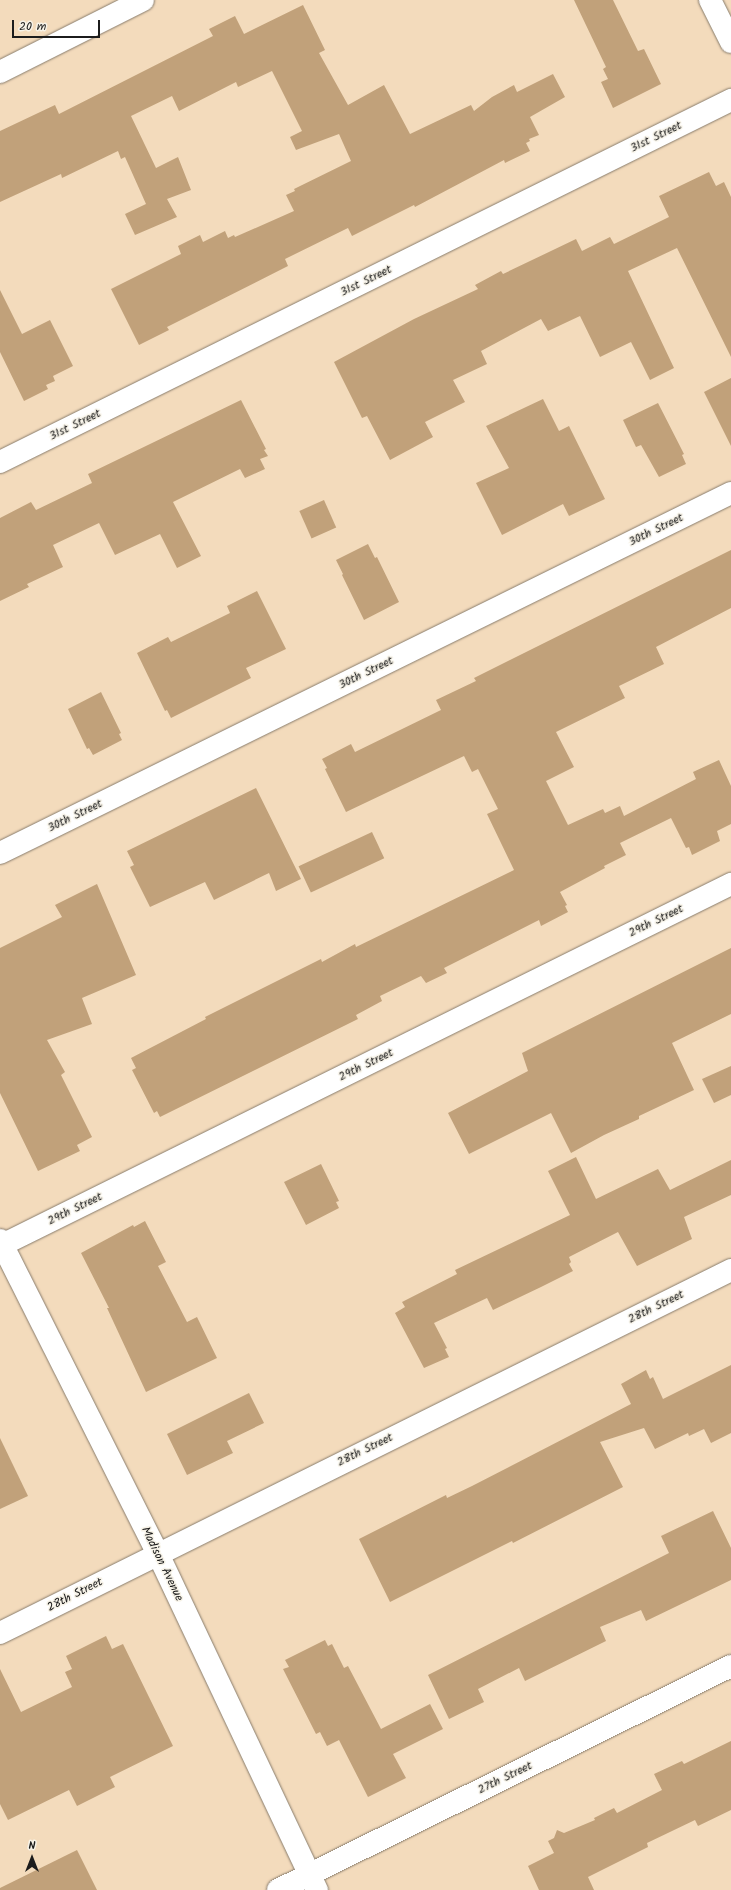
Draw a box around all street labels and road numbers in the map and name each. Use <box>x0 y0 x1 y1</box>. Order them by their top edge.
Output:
street label: 31st Street <box>628 118 684 156</box>
street label: 31st Street <box>338 262 394 300</box>
street label: 31st Street <box>47 406 103 444</box>
street label: 30th Street <box>626 511 686 549</box>
street label: 30th Street <box>336 654 396 692</box>
street label: 30th Street <box>45 797 105 835</box>
street label: 29th Street <box>626 902 686 940</box>
street label: 29th Street <box>336 1046 396 1084</box>
street label: 29th Street <box>45 1190 105 1228</box>
street label: 28th Street <box>626 1287 686 1327</box>
street label: 28th Street <box>335 1430 395 1470</box>
street label: Madison Avenue <box>138 1524 186 1604</box>
street label: 28th Street <box>45 1575 105 1615</box>
street label: 27th Street <box>475 1759 535 1797</box>

